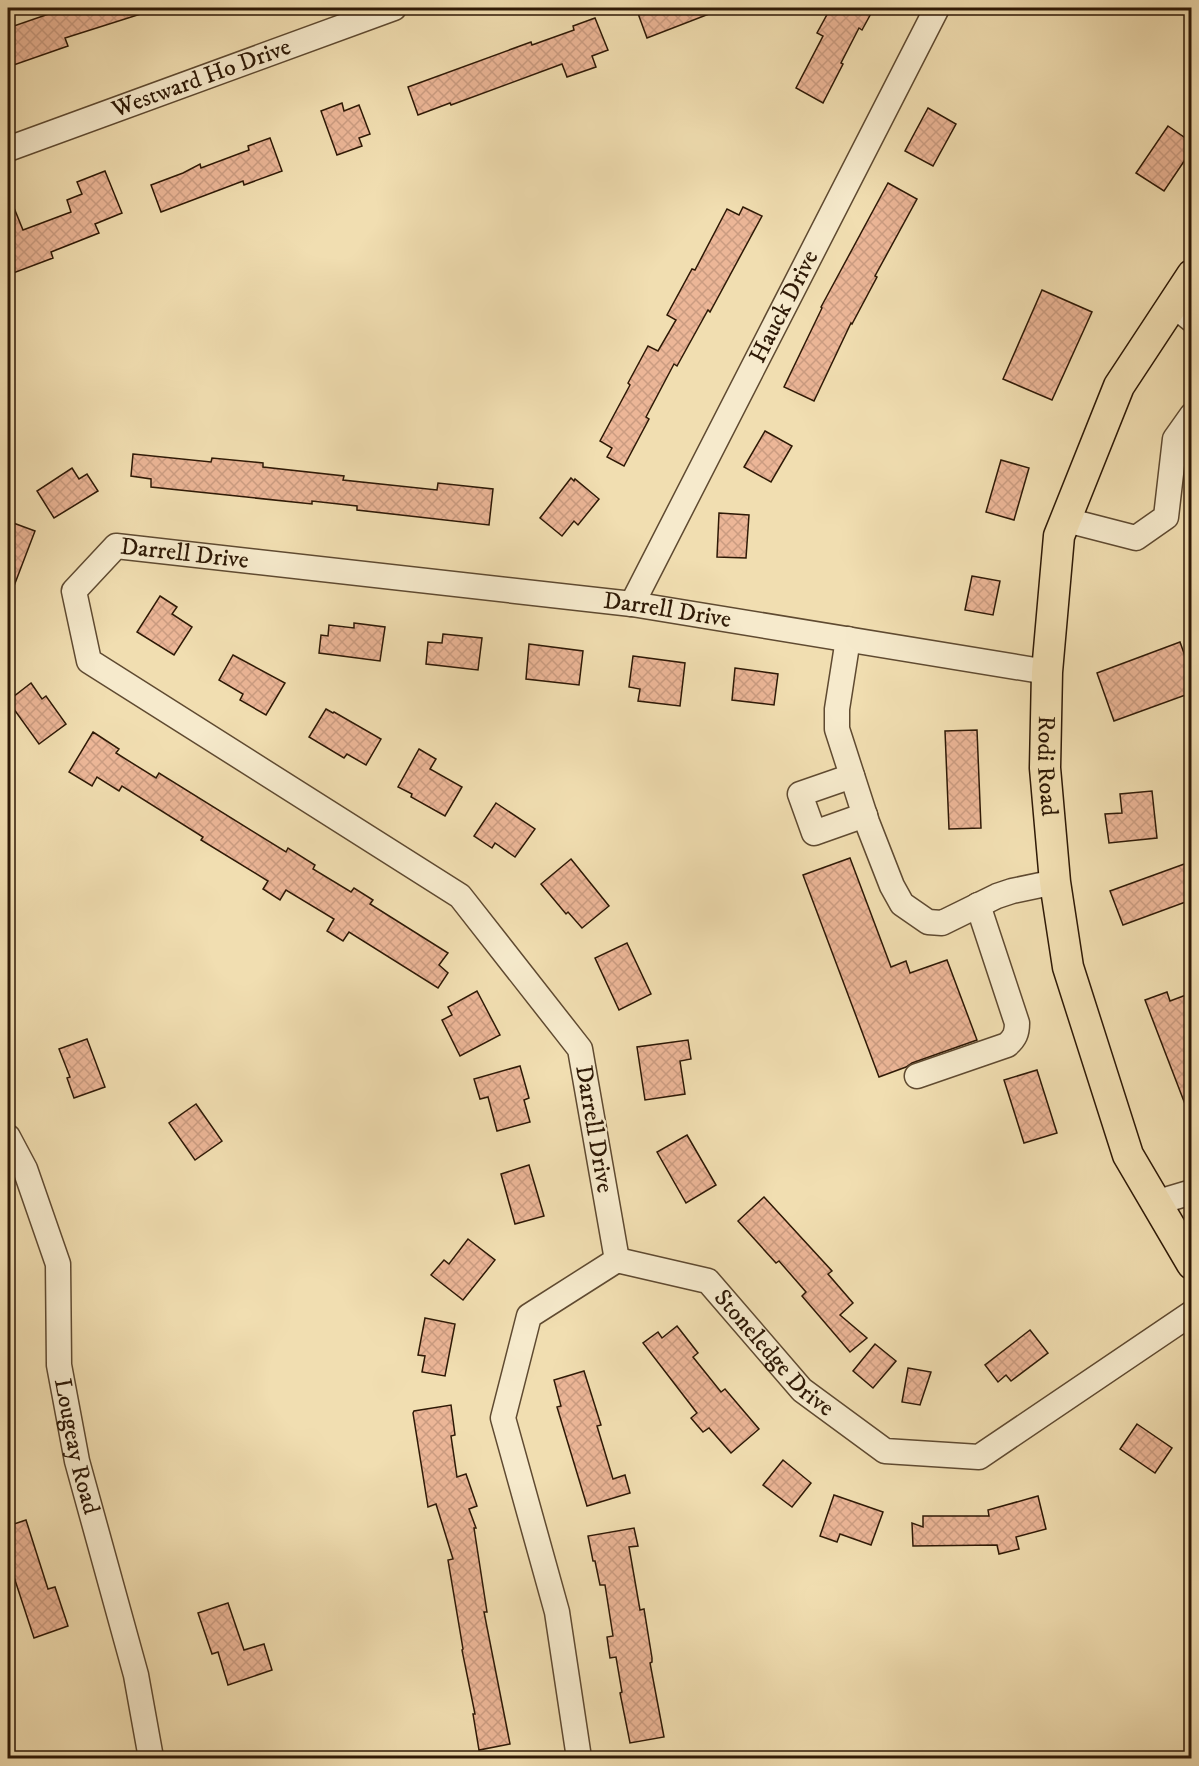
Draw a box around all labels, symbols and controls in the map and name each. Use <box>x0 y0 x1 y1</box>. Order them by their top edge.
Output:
street label: Westward Ho Drive <box>107 32 295 125</box>
street label: Hauck Drive <box>743 245 826 368</box>
street label: Darrell Drive <box>119 532 250 576</box>
street label: Darrell Drive <box>602 586 733 635</box>
street label: Rodi Road <box>1030 715 1064 817</box>
street label: Darrell Drive <box>568 1063 620 1195</box>
street label: Stoneledge Drive <box>707 1283 840 1423</box>
street label: Lougeay Road <box>47 1376 106 1518</box>

